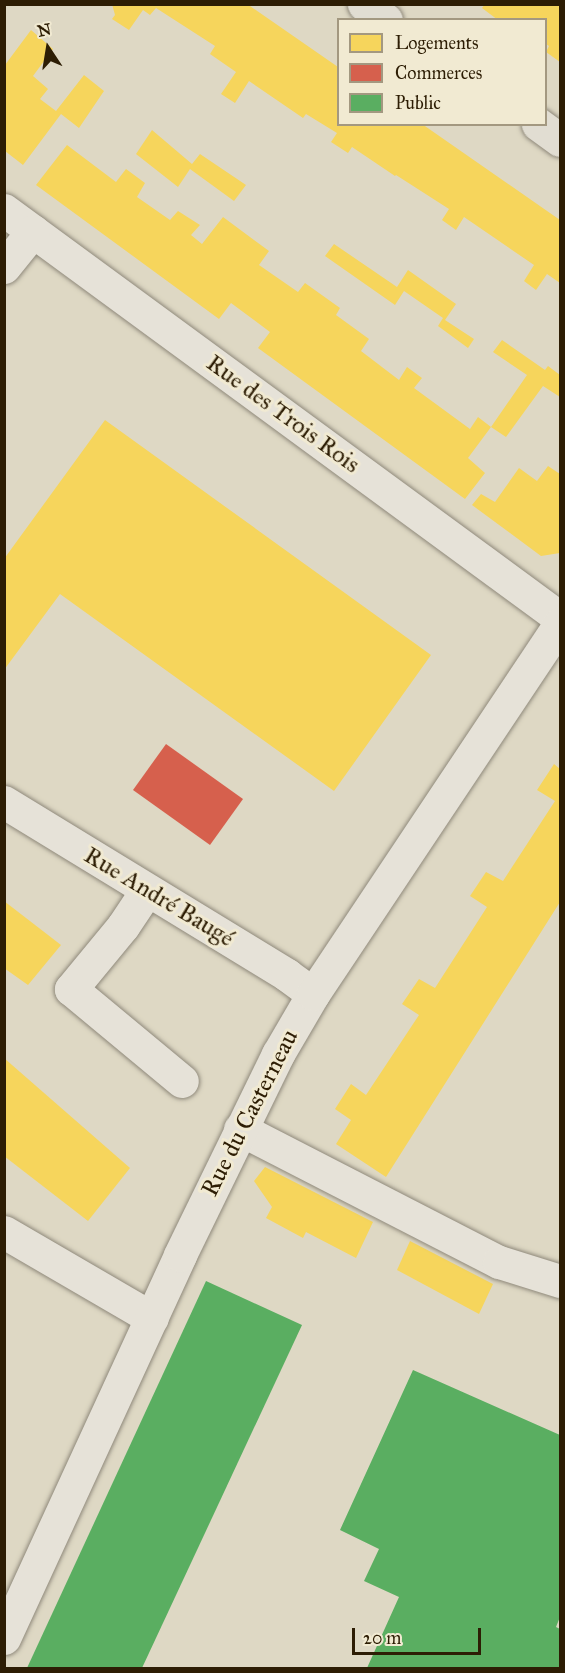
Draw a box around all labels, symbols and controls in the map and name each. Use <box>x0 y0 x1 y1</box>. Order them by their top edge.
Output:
north arrow <box>18 18 78 78</box>
legend <box>337 18 547 126</box>
text: N <box>36 19 53 41</box>
text: Logements <box>395 32 479 54</box>
text: Commerces <box>395 62 482 84</box>
text: Public <box>395 92 441 114</box>
street label: Rue des Trois Rois <box>201 349 365 479</box>
street label: Rue André Baugé <box>79 841 239 953</box>
street label: Rue du Casterneau <box>196 1025 304 1201</box>
scale bar <box>355 1616 484 1654</box>
text: 20 m <box>363 1627 401 1649</box>

